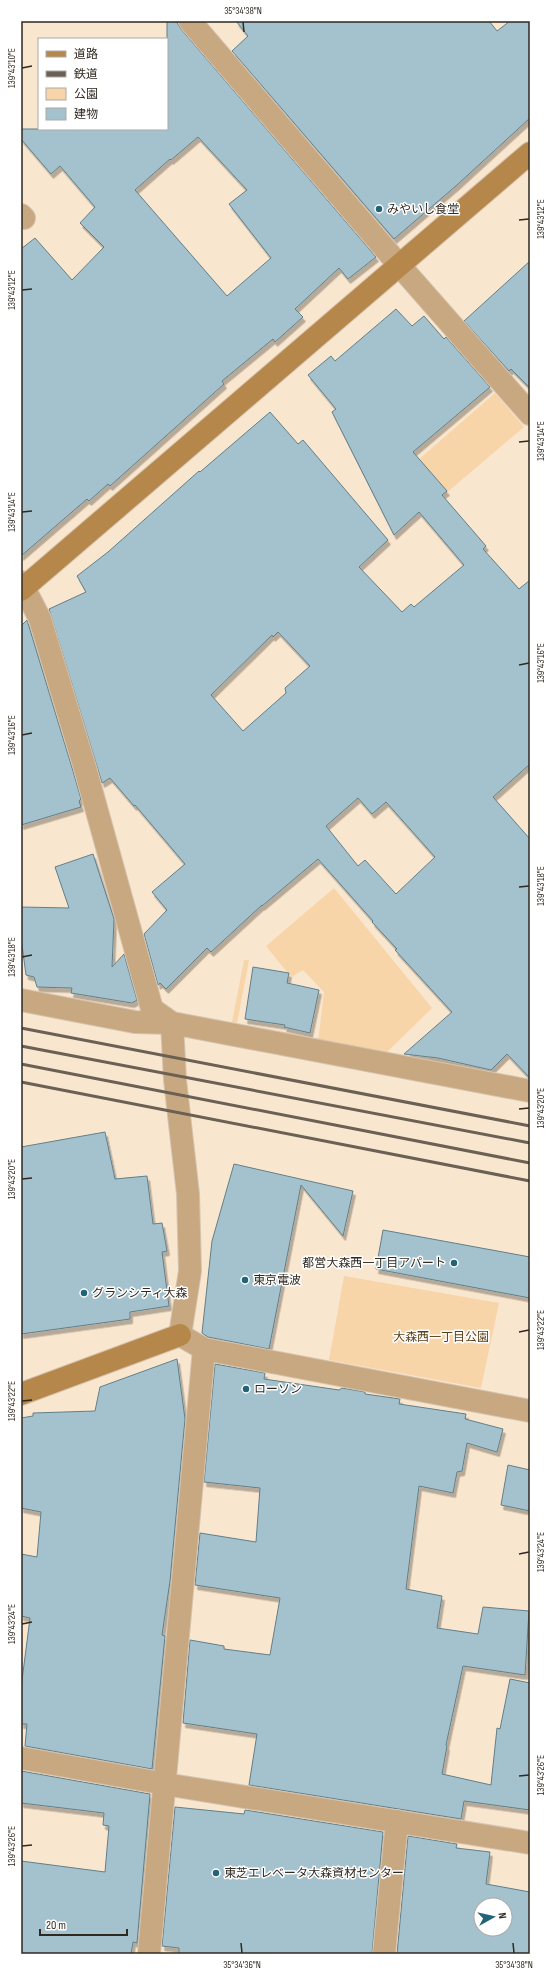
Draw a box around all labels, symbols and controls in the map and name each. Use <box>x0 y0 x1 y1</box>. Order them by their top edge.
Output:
text: 35°34'38"N <box>224 5 262 17</box>
legend <box>38 38 168 130</box>
text: 道路 <box>74 47 98 62</box>
text: 139°43'10"E <box>6 48 18 88</box>
text: 鉄道 <box>74 67 98 82</box>
text: 公園 <box>74 87 98 102</box>
text: 建物 <box>74 107 98 122</box>
text: 139°43'12"E <box>535 199 547 239</box>
place label: みやいし食堂 <box>387 202 459 217</box>
marker: みやいし食堂 <box>374 204 384 214</box>
text: 139°43'12"E <box>6 270 18 310</box>
text: 139°43'14"E <box>535 421 547 461</box>
text: 139°43'14"E <box>6 492 18 532</box>
text: 139°43'16"E <box>535 643 547 683</box>
text: 139°43'16"E <box>6 715 18 755</box>
text: 139°43'18"E <box>535 866 547 906</box>
text: 139°43'18"E <box>6 937 18 977</box>
text: 139°43'20"E <box>535 1088 547 1128</box>
text: 139°43'20"E <box>6 1159 18 1199</box>
place label: 都営大森西一丁目アパート <box>302 1256 446 1271</box>
marker: 都営大森西一丁目アパート <box>449 1258 459 1268</box>
place label: 東京電波 <box>253 1273 301 1288</box>
marker: 東京電波 <box>240 1275 250 1285</box>
place label: グランシティ大森 <box>92 1286 187 1301</box>
marker: グランシティ大森 <box>79 1288 89 1298</box>
text: 139°43'22"E <box>535 1310 547 1350</box>
park label: 大森西一丁目公園 <box>393 1330 489 1345</box>
text: 139°43'22"E <box>6 1381 18 1421</box>
place label: ローソン <box>254 1382 302 1397</box>
marker: ローソン <box>241 1384 251 1394</box>
text: 139°43'24"E <box>535 1532 547 1572</box>
text: 139°43'24"E <box>6 1604 18 1644</box>
text: 139°43'26"E <box>535 1755 547 1795</box>
text: 139°43'26"E <box>6 1826 18 1866</box>
place label: 東芝エレベータ大森資材センター <box>224 1866 404 1881</box>
marker: 東芝エレベータ大森資材センター <box>211 1868 221 1878</box>
north arrow <box>473 1897 513 1937</box>
scale bar <box>40 1911 127 1937</box>
text: N <box>496 1912 509 1920</box>
text: 20 m <box>46 1918 66 1933</box>
text: 35°34'36"N <box>223 1959 261 1971</box>
text: 35°34'38"N <box>495 1959 533 1971</box>

